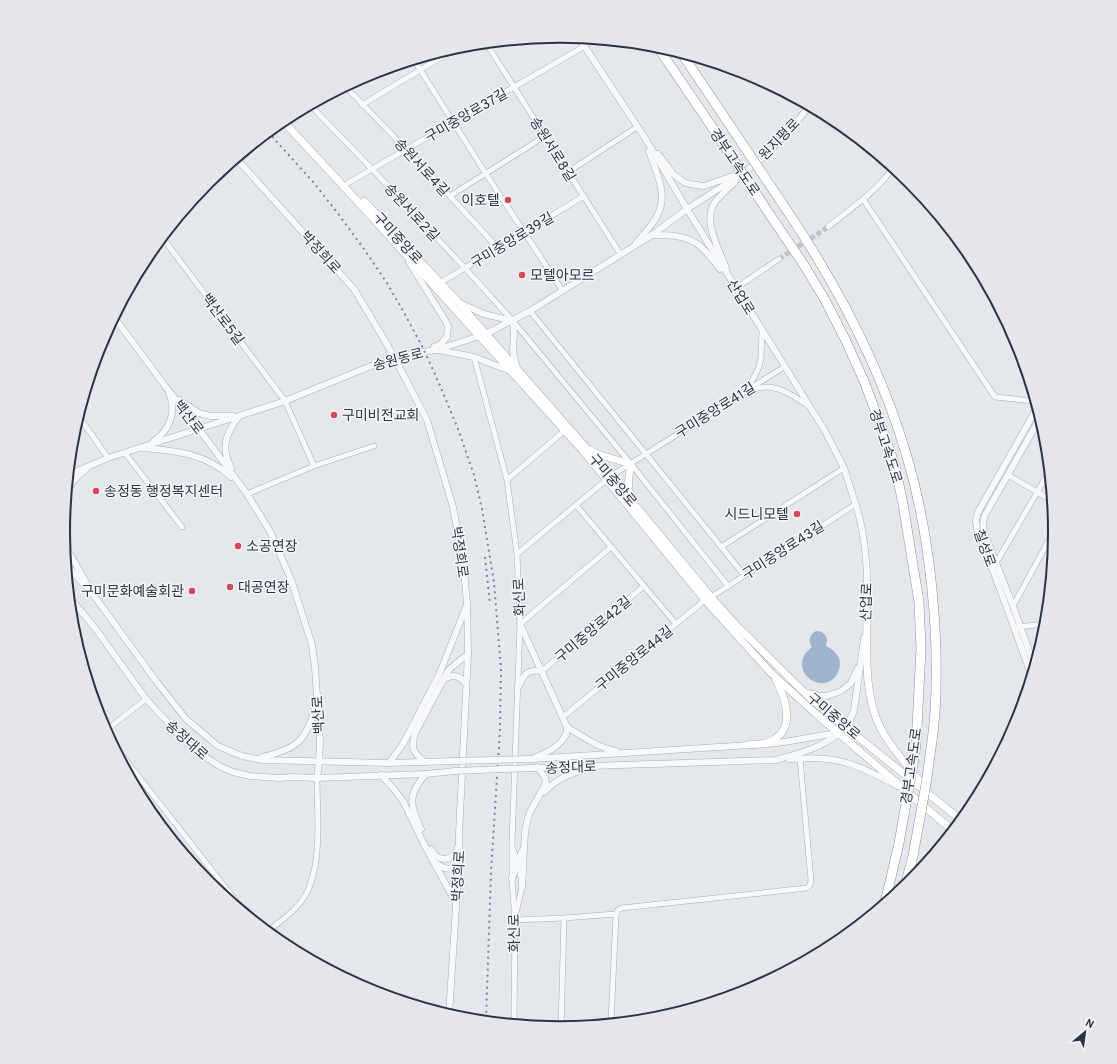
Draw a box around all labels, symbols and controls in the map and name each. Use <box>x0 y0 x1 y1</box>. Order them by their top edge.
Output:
street label: 구미중앙로37길 <box>422 86 511 147</box>
street label: 송원서로8길 <box>525 114 578 185</box>
street label: 원지평로 <box>756 116 804 164</box>
street label: 경부고속도로 <box>705 126 762 200</box>
street label: 송원서로4길 <box>390 135 452 201</box>
street label: 송원서로2길 <box>380 181 442 246</box>
place label: 이호텔 <box>461 193 500 210</box>
marker: 이호텔 <box>503 195 513 205</box>
street label: 구미중앙로 <box>369 210 425 268</box>
street label: 구미중앙로39길 <box>468 210 557 273</box>
street label: 박정희로 <box>296 228 344 278</box>
place label: 모텔아모르 <box>530 268 595 285</box>
marker: 모텔아모르 <box>517 270 527 280</box>
street label: 산업로 <box>722 277 757 319</box>
street label: 백산로5길 <box>197 291 247 349</box>
street label: 송원동로 <box>371 346 426 375</box>
street label: 구미중앙로41길 <box>673 380 759 443</box>
street label: 백산로 <box>169 397 206 438</box>
street label: 경부고속도로 <box>865 407 905 486</box>
place label: 구미비전교회 <box>342 408 419 425</box>
marker: 구미비전교회 <box>329 410 339 420</box>
street label: 구미중앙로 <box>584 451 639 511</box>
place label: 송정동 행정복지센터 <box>104 484 223 501</box>
marker: 송정동 행정복지센터 <box>91 486 101 496</box>
place label: 시드니모텔 <box>725 507 789 524</box>
marker: 시드니모텔 <box>792 509 802 519</box>
street label: 구미중앙로43길 <box>740 518 828 584</box>
street label: 박정희로 <box>447 526 471 579</box>
street label: 칠성로 <box>969 527 999 570</box>
place label: 소공연장 <box>246 539 298 556</box>
marker: 소공연장 <box>233 541 243 551</box>
street label: 화신로 <box>511 577 530 617</box>
place label: 대공연장 <box>238 580 290 597</box>
marker: 대공연장 <box>225 582 235 592</box>
street label: 산업로 <box>858 582 877 622</box>
place label: 구미문화예술회관 <box>81 584 184 601</box>
marker: 구미문화예술회관 <box>187 586 197 596</box>
street label: 구미중앙로42길 <box>552 593 636 667</box>
street label: 구미중앙로44길 <box>593 623 677 696</box>
street label: 구미중앙로 <box>803 690 863 744</box>
street label: 백산로 <box>310 695 329 735</box>
street label: 송정대로 <box>161 718 211 765</box>
street label: 경부고속도로 <box>899 727 926 806</box>
street label: 송정대로 <box>545 759 597 778</box>
street label: 박정희로 <box>450 850 469 902</box>
street label: 화신로 <box>507 913 524 952</box>
north arrow <box>1065 1012 1105 1052</box>
text: N <box>1083 1016 1096 1032</box>

